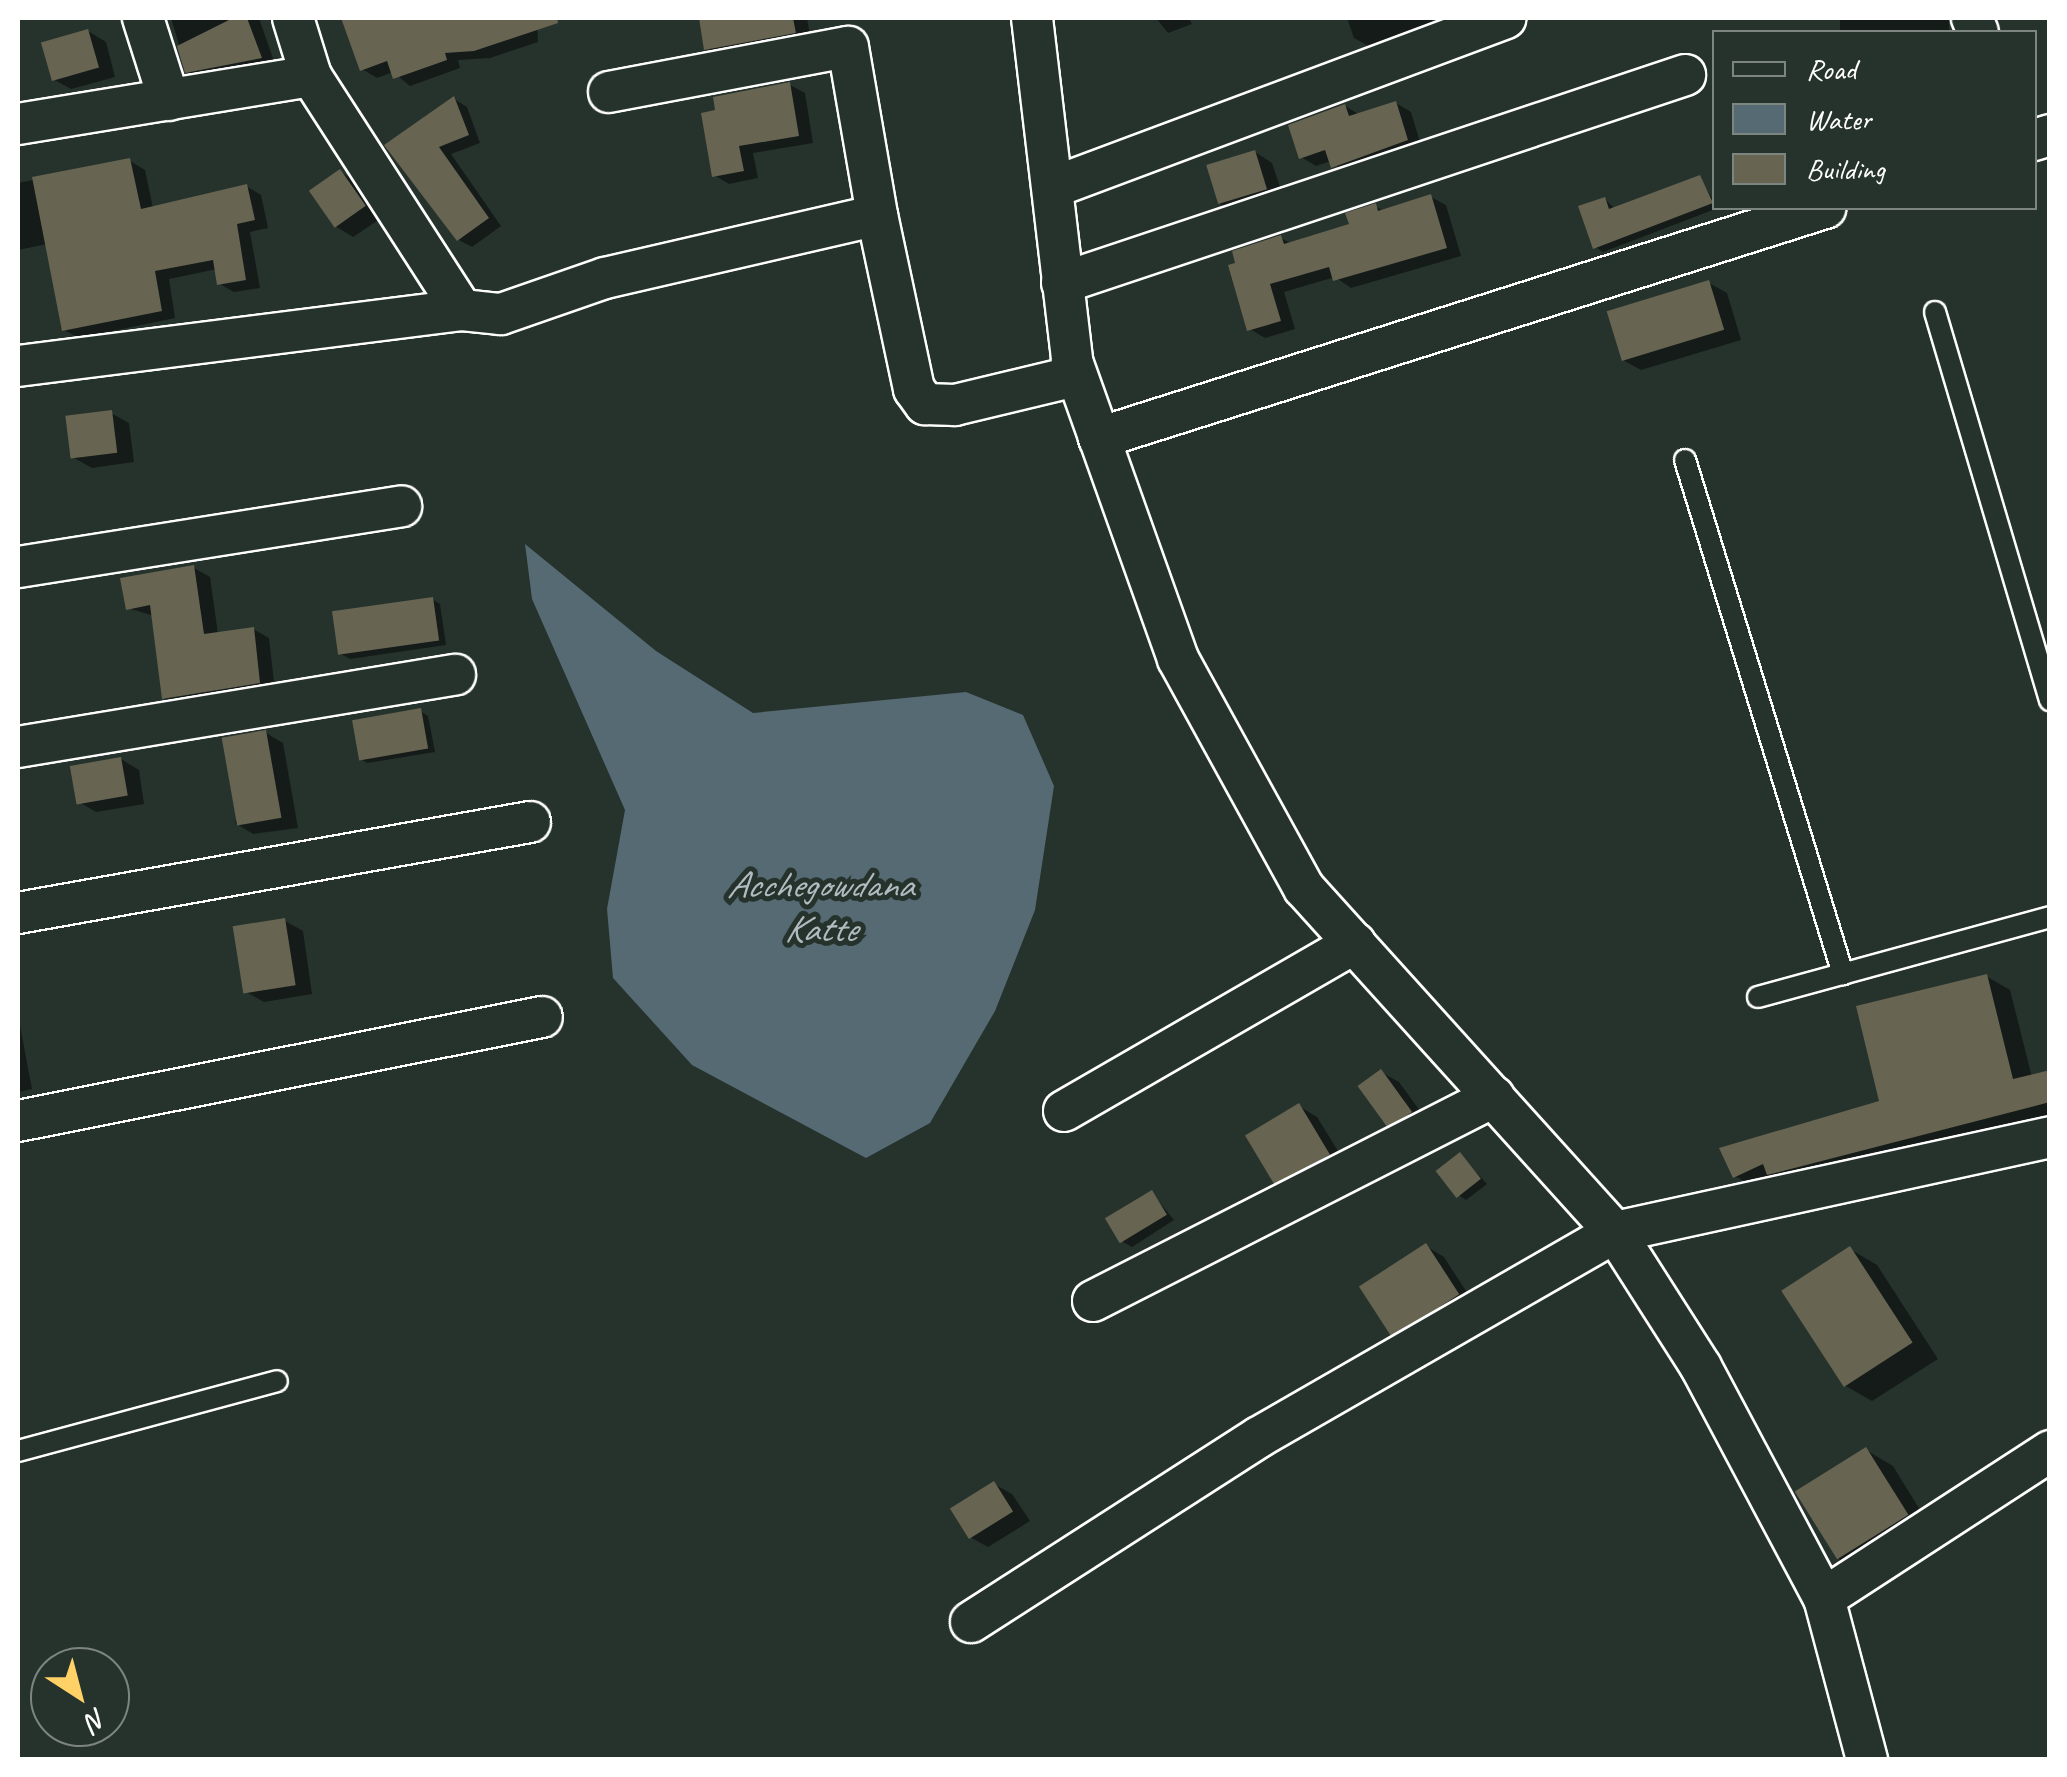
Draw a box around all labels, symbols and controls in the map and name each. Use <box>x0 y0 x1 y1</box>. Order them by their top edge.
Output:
legend <box>1712 30 2037 210</box>
text: Road <box>1806 50 1856 88</box>
text: Water <box>1806 100 1871 138</box>
text: Building <box>1806 150 1885 188</box>
water label: Acchegowdana Katte <box>727 862 913 952</box>
north arrow <box>30 1647 130 1747</box>
text: N <box>79 1701 114 1739</box>

